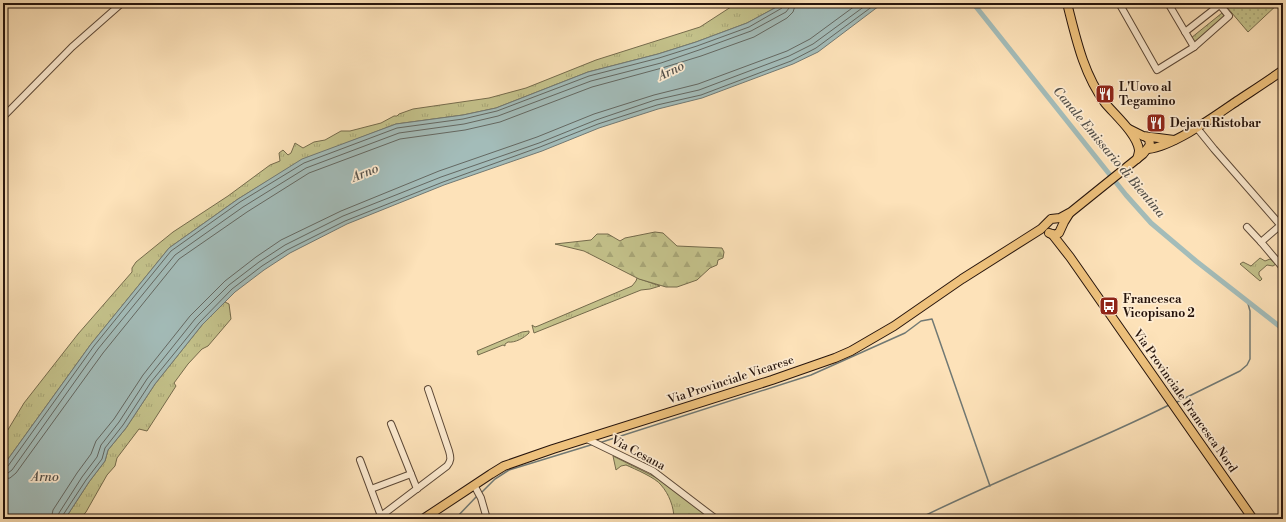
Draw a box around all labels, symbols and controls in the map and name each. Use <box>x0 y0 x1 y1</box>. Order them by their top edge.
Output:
water label: Arno <box>653 58 687 85</box>
place label: L'Uovo al Tegamino <box>1119 80 1176 109</box>
water label: Canale Emissario di Bientina <box>1050 83 1169 221</box>
restaurant icon: L'Uovo al Tegamino <box>1094 83 1116 105</box>
restaurant icon: Dejavu Ristobar <box>1145 112 1167 134</box>
place label: Dejavu Ristobar <box>1170 116 1261 131</box>
water label: Arno <box>347 160 381 186</box>
place label: Francesca Vicopisano 2 <box>1122 292 1195 321</box>
bus stop icon: Francesca Vicopisano 2 <box>1098 295 1120 317</box>
street label: Via Provinciale Francesca Nord <box>1129 326 1240 475</box>
street label: Via Provinciale Vicarese <box>665 352 796 408</box>
street label: Via Cesana <box>607 432 668 474</box>
water label: Arno <box>29 469 59 485</box>

